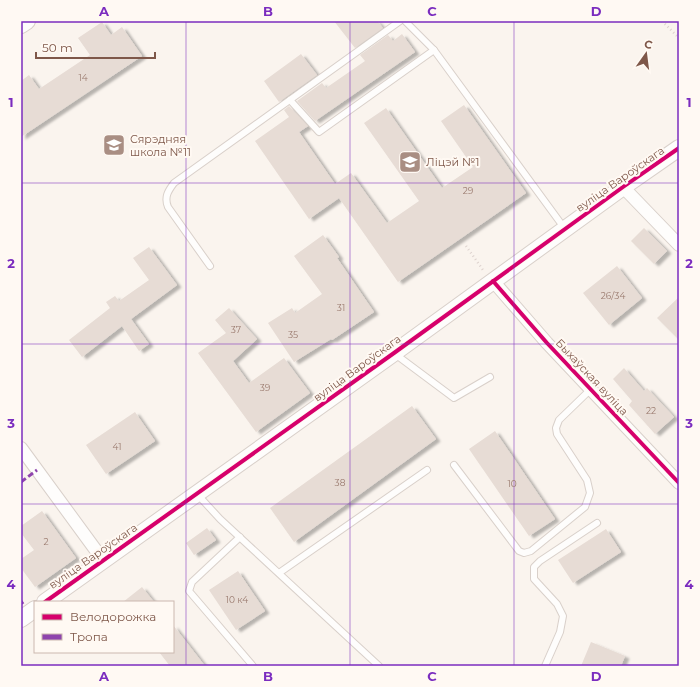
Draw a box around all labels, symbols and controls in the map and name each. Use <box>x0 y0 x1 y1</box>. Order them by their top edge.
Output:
text: A <box>98 3 110 19</box>
text: B <box>263 3 273 19</box>
text: C <box>427 3 437 19</box>
text: D <box>591 3 602 19</box>
scale bar <box>36 34 155 60</box>
north arrow <box>626 34 666 74</box>
text: С <box>643 37 654 52</box>
text: 50 m <box>42 40 73 55</box>
house number: 14 <box>78 72 88 83</box>
text: 1 <box>8 94 14 110</box>
text: 1 <box>686 94 692 110</box>
school or university icon: Сярэдняя школа №11 <box>101 132 127 158</box>
place label: Сярэдняя школа №11 <box>130 132 191 159</box>
street label: вуліца Вароўскага <box>573 143 667 215</box>
school or university icon: Ліцэй №1 <box>397 149 423 175</box>
place label: Ліцэй №1 <box>426 155 479 169</box>
house number: 29 <box>463 185 474 196</box>
text: 2 <box>7 255 15 271</box>
text: 2 <box>685 255 693 271</box>
house number: 26/34 <box>601 290 625 301</box>
house number: 31 <box>337 302 345 313</box>
house number: 37 <box>231 324 241 335</box>
house number: 35 <box>288 329 298 340</box>
street label: вуліца Вароўскага <box>310 332 404 404</box>
street label: Быхаўская вуліца <box>553 336 631 418</box>
house number: 39 <box>260 382 271 393</box>
house number: 22 <box>646 405 656 416</box>
text: 3 <box>6 415 15 431</box>
text: 3 <box>684 415 693 431</box>
house number: 41 <box>113 441 121 452</box>
house number: 38 <box>335 477 346 488</box>
house number: 10 <box>507 478 517 489</box>
street label: вуліца Вароўскага <box>46 520 140 592</box>
house number: 2 <box>43 536 49 547</box>
text: 4 <box>7 576 16 592</box>
text: 4 <box>685 576 694 592</box>
house number: 10 к4 <box>226 594 248 605</box>
legend <box>34 601 174 653</box>
text: Велодорожка <box>70 609 156 624</box>
text: Тропа <box>70 629 108 644</box>
text: A <box>98 668 110 684</box>
text: B <box>263 668 273 684</box>
text: C <box>427 668 437 684</box>
text: D <box>591 668 602 684</box>

